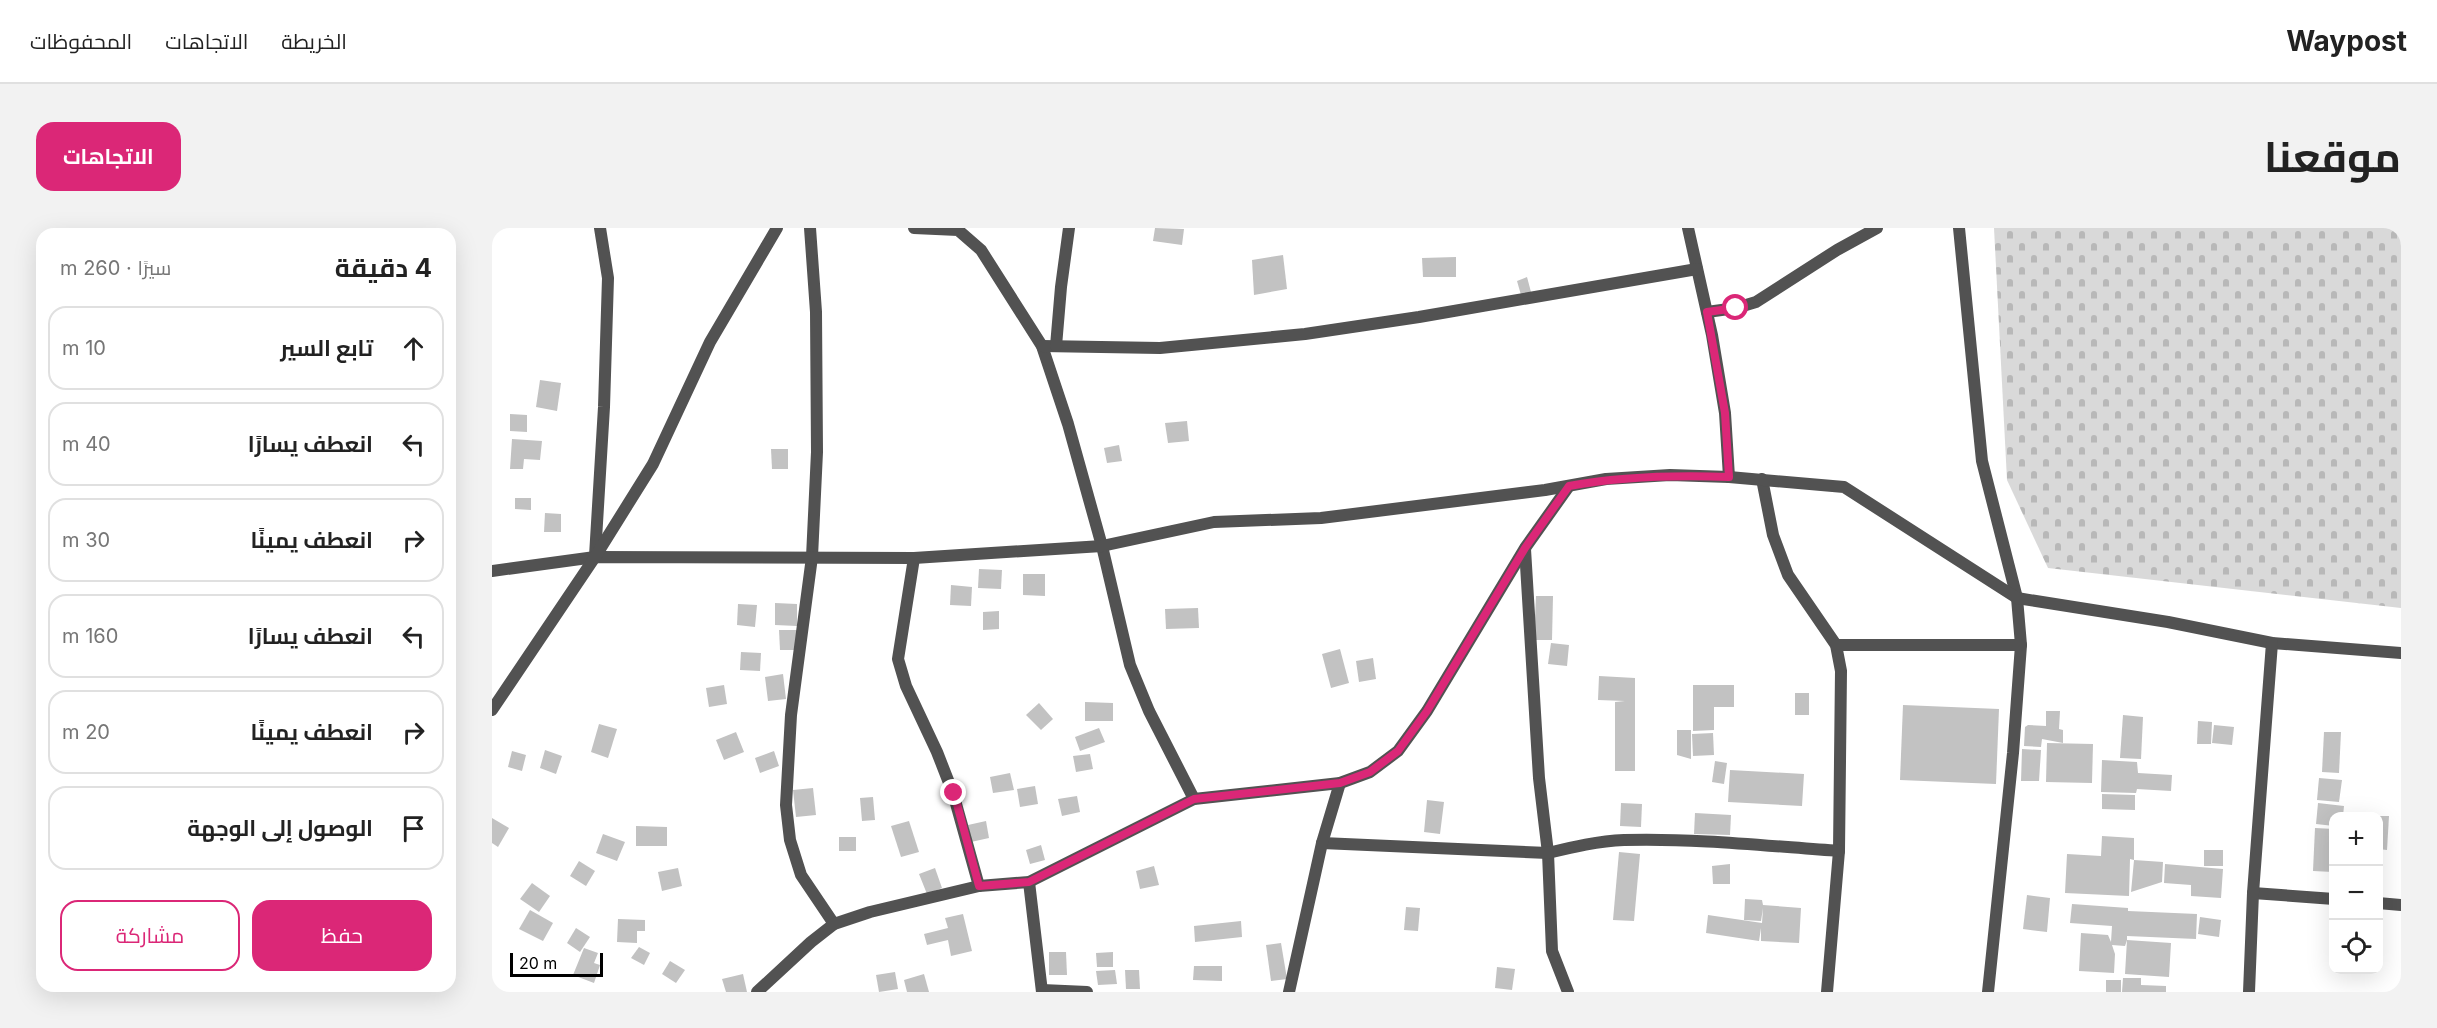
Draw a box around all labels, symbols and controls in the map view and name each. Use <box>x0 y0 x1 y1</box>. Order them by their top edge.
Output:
text: Waypost <box>2286 24 2407 58</box>
text: المحفوظات <box>30 29 132 54</box>
text: الاتجاهات <box>165 29 248 54</box>
text: الخريطة <box>281 29 347 54</box>
button: الاتجاهات <box>36 122 181 191</box>
text: موقعنا <box>2264 131 2401 182</box>
text: 4 دقيقة <box>335 252 432 283</box>
text: سيرًا · 260 m <box>60 256 171 280</box>
route start <box>1722 294 1748 320</box>
icon: ahead <box>397 332 430 365</box>
text: تابع السير <box>280 335 373 361</box>
text: 10 m <box>62 336 106 360</box>
icon: left <box>397 428 430 461</box>
text: انعطف يسارًا <box>248 431 373 457</box>
text: 40 m <box>62 432 111 456</box>
icon: right <box>397 524 430 557</box>
text: انعطف يمينًا <box>251 527 373 553</box>
text: 30 m <box>62 528 110 552</box>
icon: left <box>397 620 430 653</box>
text: انعطف يسارًا <box>248 623 373 649</box>
text: 160 m <box>62 624 118 648</box>
icon: right <box>397 716 430 749</box>
text: انعطف يمينًا <box>251 719 373 745</box>
text: 20 m <box>62 720 110 744</box>
route end <box>940 779 966 805</box>
icon: arrive <box>397 812 430 845</box>
map controls <box>2329 812 2383 974</box>
button: + <box>2329 812 2383 866</box>
text: الوصول إلى الوجهة <box>187 815 373 841</box>
button: − <box>2329 866 2383 920</box>
button: مشاركة <box>60 900 240 971</box>
button: حفظ <box>252 900 432 971</box>
button: locate <box>2329 920 2383 974</box>
scale bar <box>510 950 603 978</box>
text: 20 m <box>519 953 557 973</box>

